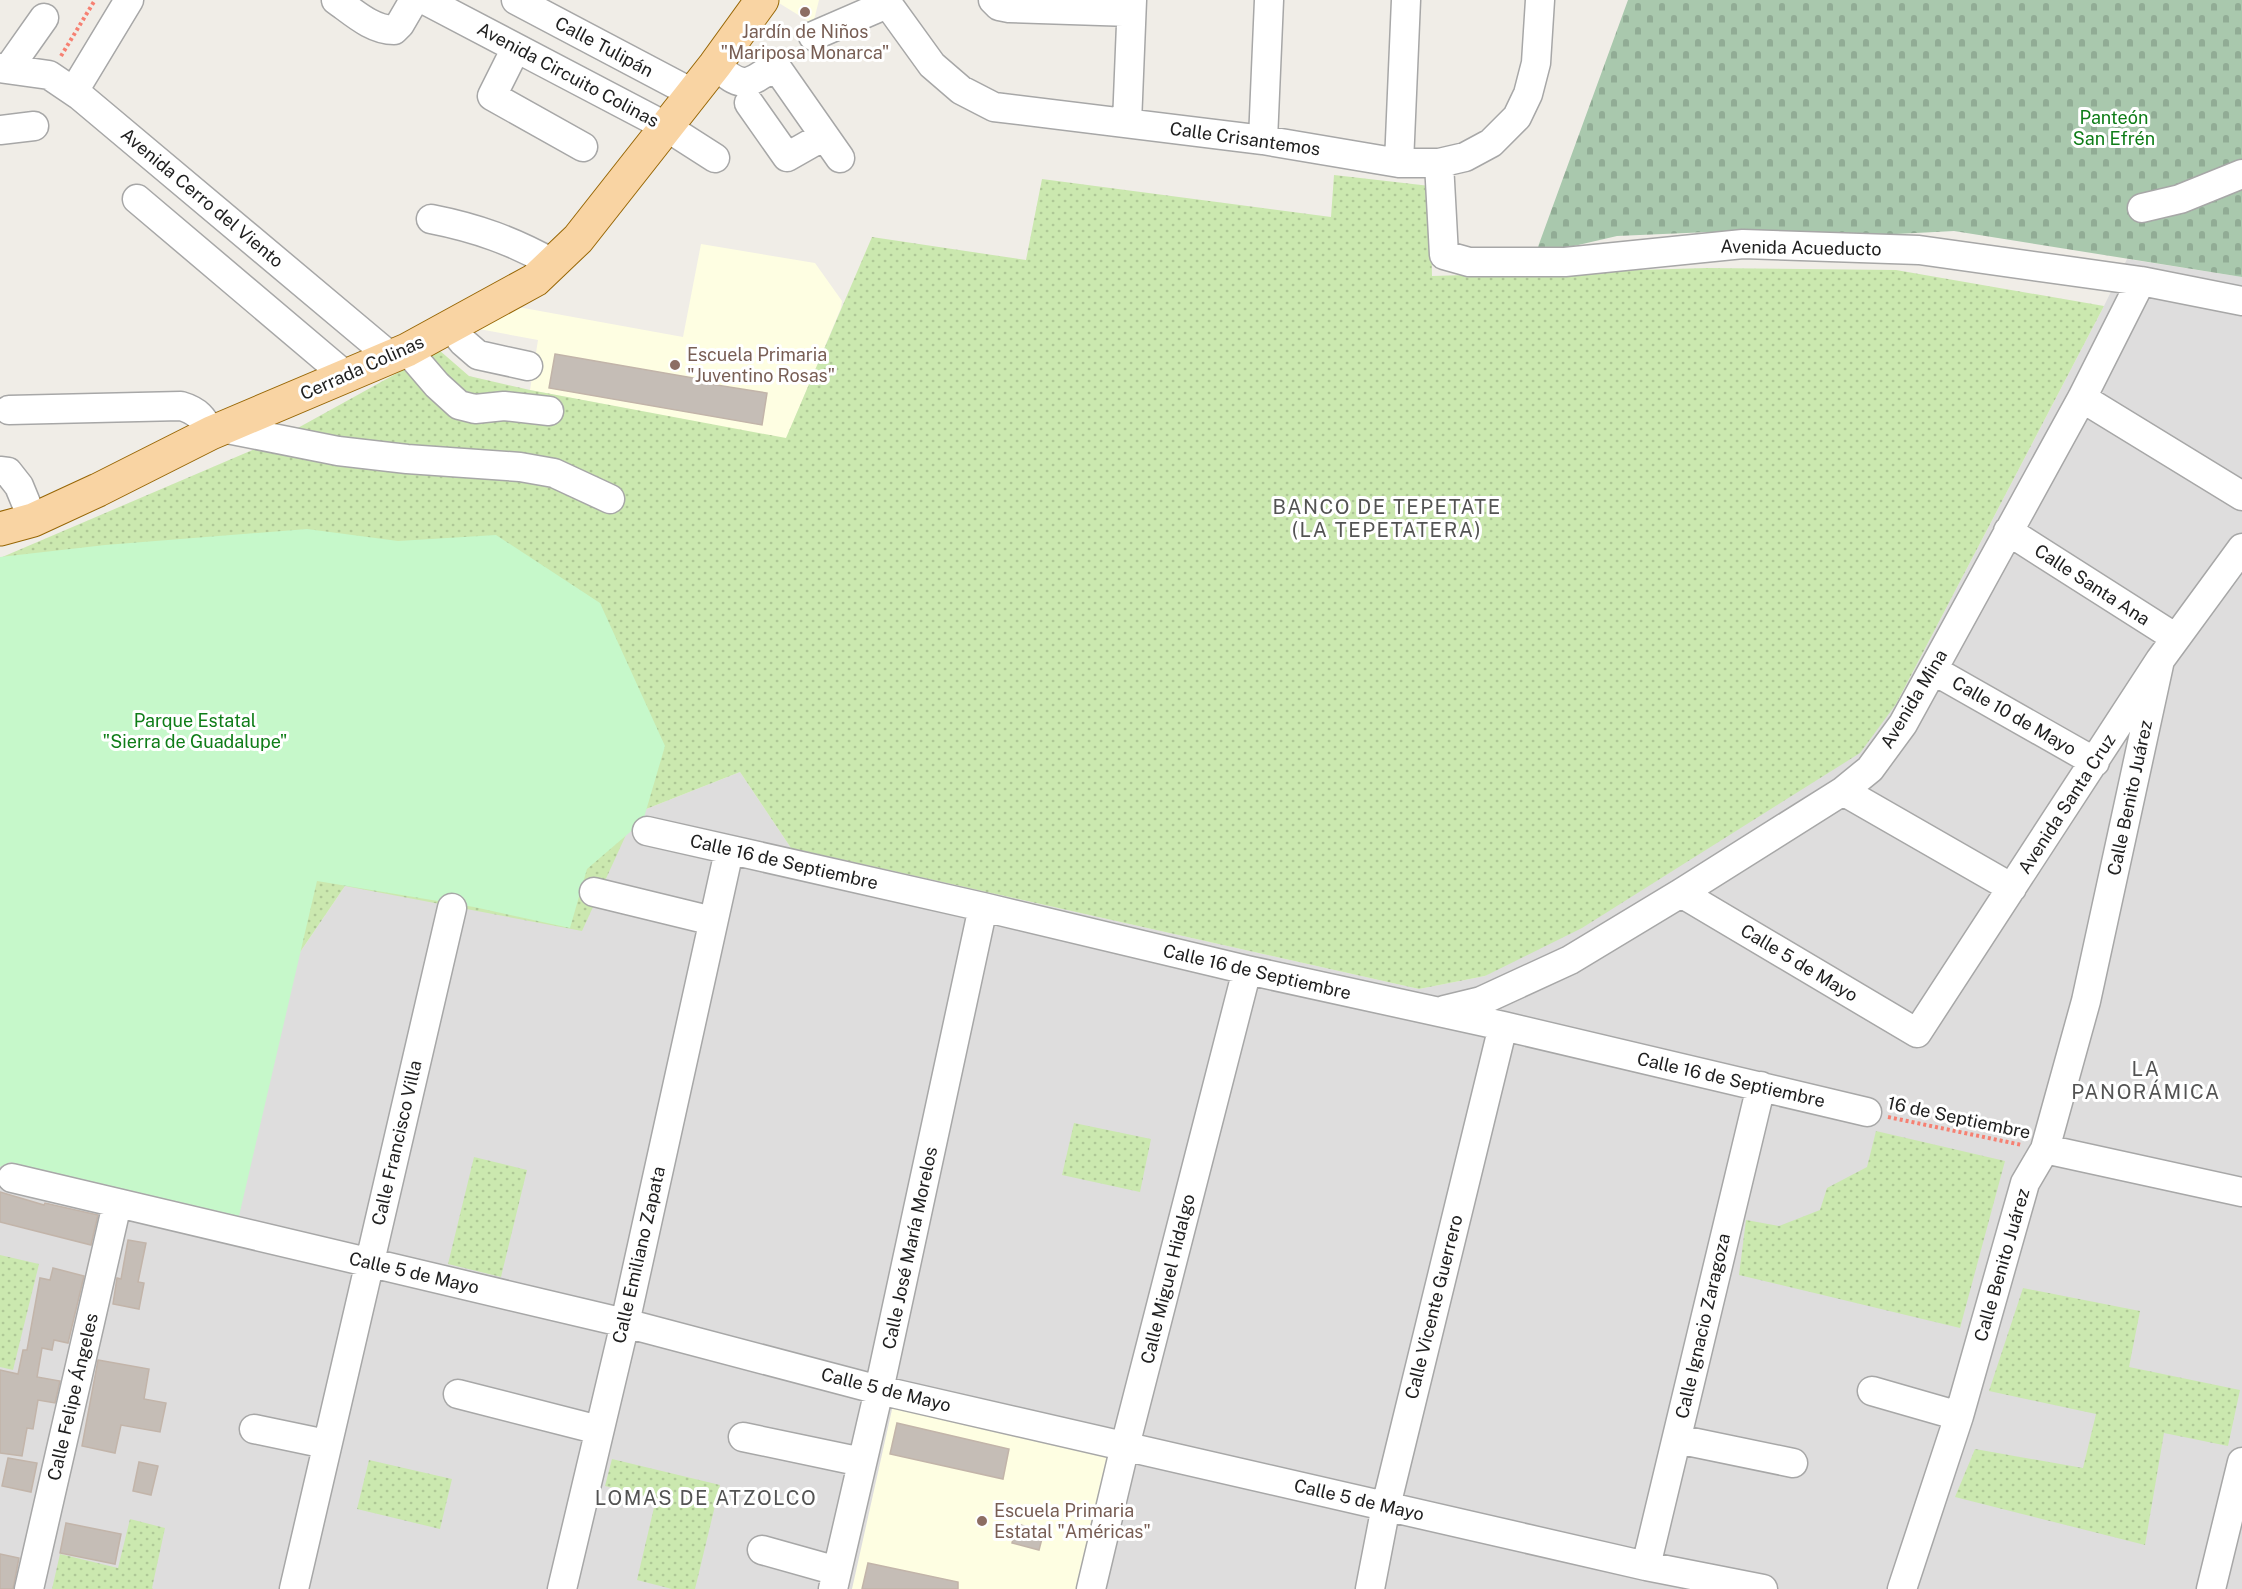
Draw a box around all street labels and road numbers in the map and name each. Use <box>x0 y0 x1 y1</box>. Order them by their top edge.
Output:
street label: Calle Tulipán <box>552 12 657 81</box>
street label: Avenida Circuito Colinas <box>474 18 662 131</box>
street label: Calle Crisantemos <box>1169 118 1322 159</box>
street label: Avenida Cerro del Viento <box>117 124 288 272</box>
street label: Avenida Acueducto <box>1720 236 1882 259</box>
street label: Cerrada Colinas <box>297 331 427 404</box>
street label: Calle Santa Ana <box>2031 540 2154 630</box>
street label: Avenida Mina <box>1876 646 1951 752</box>
street label: Calle 10 de Mayo <box>1949 672 2080 760</box>
street label: Calle Benito Juárez <box>2103 718 2156 877</box>
street label: Avenida Santa Cruz <box>2014 730 2120 878</box>
street label: Calle 16 de Septiembre <box>688 830 880 893</box>
street label: Calle 5 de Mayo <box>1737 919 1862 1006</box>
street label: Calle 16 de Septiembre <box>1161 940 1353 1003</box>
street label: Calle 16 de Septiembre <box>1635 1048 1827 1111</box>
street label: Calle Francisco Villa <box>367 1058 426 1227</box>
street label: 16 de Septiembre <box>1886 1092 2032 1143</box>
street label: Calle José María Morelos <box>878 1145 941 1351</box>
street label: Calle Emiliano Zapata <box>608 1164 669 1345</box>
street label: Calle Benito Juárez <box>1970 1186 2033 1344</box>
street label: Calle Miguel Hidalgo <box>1136 1192 1199 1366</box>
street label: Calle Vicente Guerrero <box>1400 1213 1467 1401</box>
street label: Calle Ignacio Zaragoza <box>1671 1231 1734 1421</box>
street label: Calle 5 de Mayo <box>347 1247 481 1298</box>
street label: Calle Felipe Ángeles <box>42 1311 102 1483</box>
street label: Calle 5 de Mayo <box>819 1363 953 1416</box>
street label: Calle 5 de Mayo <box>1292 1474 1426 1525</box>

